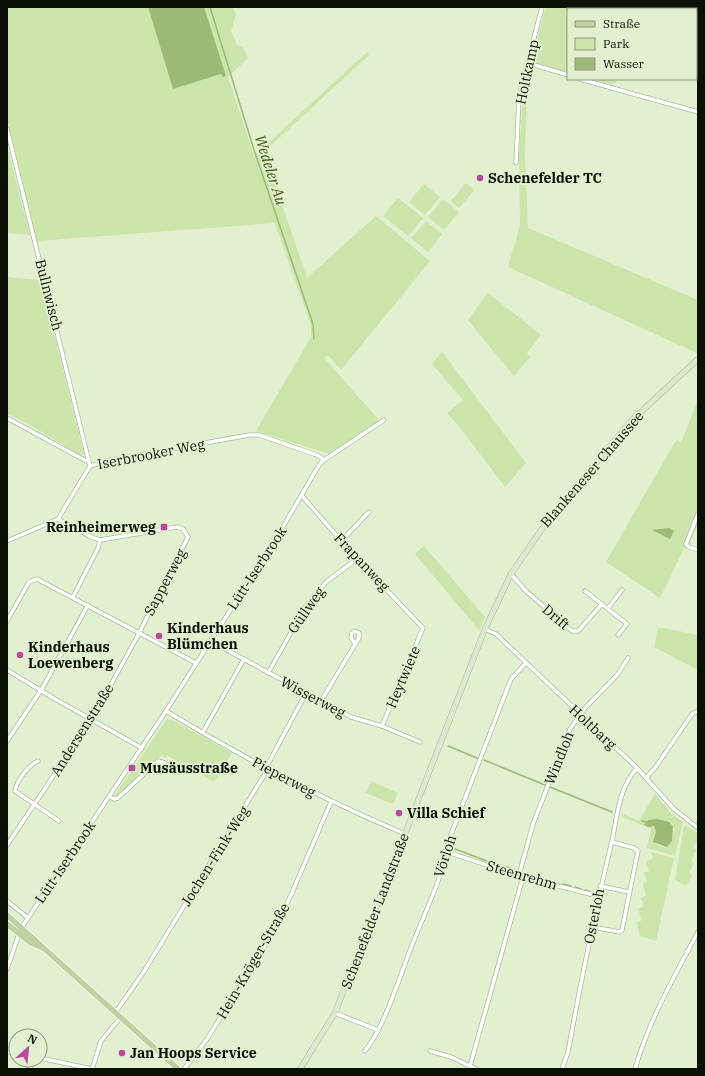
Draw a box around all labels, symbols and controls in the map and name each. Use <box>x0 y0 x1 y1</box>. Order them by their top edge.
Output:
legend <box>567 8 697 80</box>
text: Straße <box>603 16 640 31</box>
text: Park <box>603 36 629 51</box>
street label: Holtkamp <box>511 38 543 106</box>
text: Wasser <box>603 56 645 71</box>
water label: Wedeler Au <box>251 132 291 208</box>
place label: Schenefelder TC <box>488 169 602 187</box>
marker: Schenefelder TC <box>475 173 485 183</box>
street label: Bullnwisch <box>31 257 67 333</box>
street label: Blankeneser Chaussee <box>536 407 648 531</box>
street label: Iserbrooker Weg <box>96 435 207 473</box>
place label: Reinheimerweg <box>46 518 157 536</box>
marker: Reinheimerweg <box>159 522 169 532</box>
street label: Lütt-Iserbrook <box>223 522 291 613</box>
street label: Frapanweg <box>330 529 394 595</box>
street label: Sapperweg <box>140 545 190 619</box>
street label: Güllweg <box>283 583 329 637</box>
street label: Drift <box>539 600 573 634</box>
place label: Kinderhaus Blümchen <box>167 619 249 653</box>
marker: Kinderhaus Blümchen <box>154 631 164 641</box>
place label: Kinderhaus Loewenberg <box>28 638 114 672</box>
street label: Heytwiete <box>382 643 424 711</box>
marker: Kinderhaus Loewenberg <box>15 650 25 660</box>
street label: Wisserweg <box>277 672 349 722</box>
street label: Andersenstraße <box>46 680 118 780</box>
street label: Holtbarg <box>566 701 621 754</box>
street label: Windloh <box>540 728 578 787</box>
street label: Pieperweg <box>249 753 319 801</box>
place label: Musäusstraße <box>140 759 238 777</box>
marker: Musäusstraße <box>127 763 137 773</box>
street label: Jochen-Fink-Weg <box>177 802 253 909</box>
place label: Villa Schief <box>407 804 487 822</box>
marker: Villa Schief <box>394 808 404 818</box>
street label: Lütt-Iserbrook <box>31 817 100 907</box>
street label: Schenefelder Landstraße <box>337 831 413 991</box>
street label: Vörloh <box>430 832 460 879</box>
street label: Steenrehm <box>484 856 560 894</box>
street label: Osterloh <box>580 886 608 945</box>
street label: Hein-Kröger-Straße <box>212 900 294 1022</box>
north arrow <box>8 1028 48 1068</box>
text: N <box>25 1031 40 1047</box>
place label: Jan Hoops Service <box>130 1044 257 1062</box>
marker: Jan Hoops Service <box>117 1048 127 1058</box>

